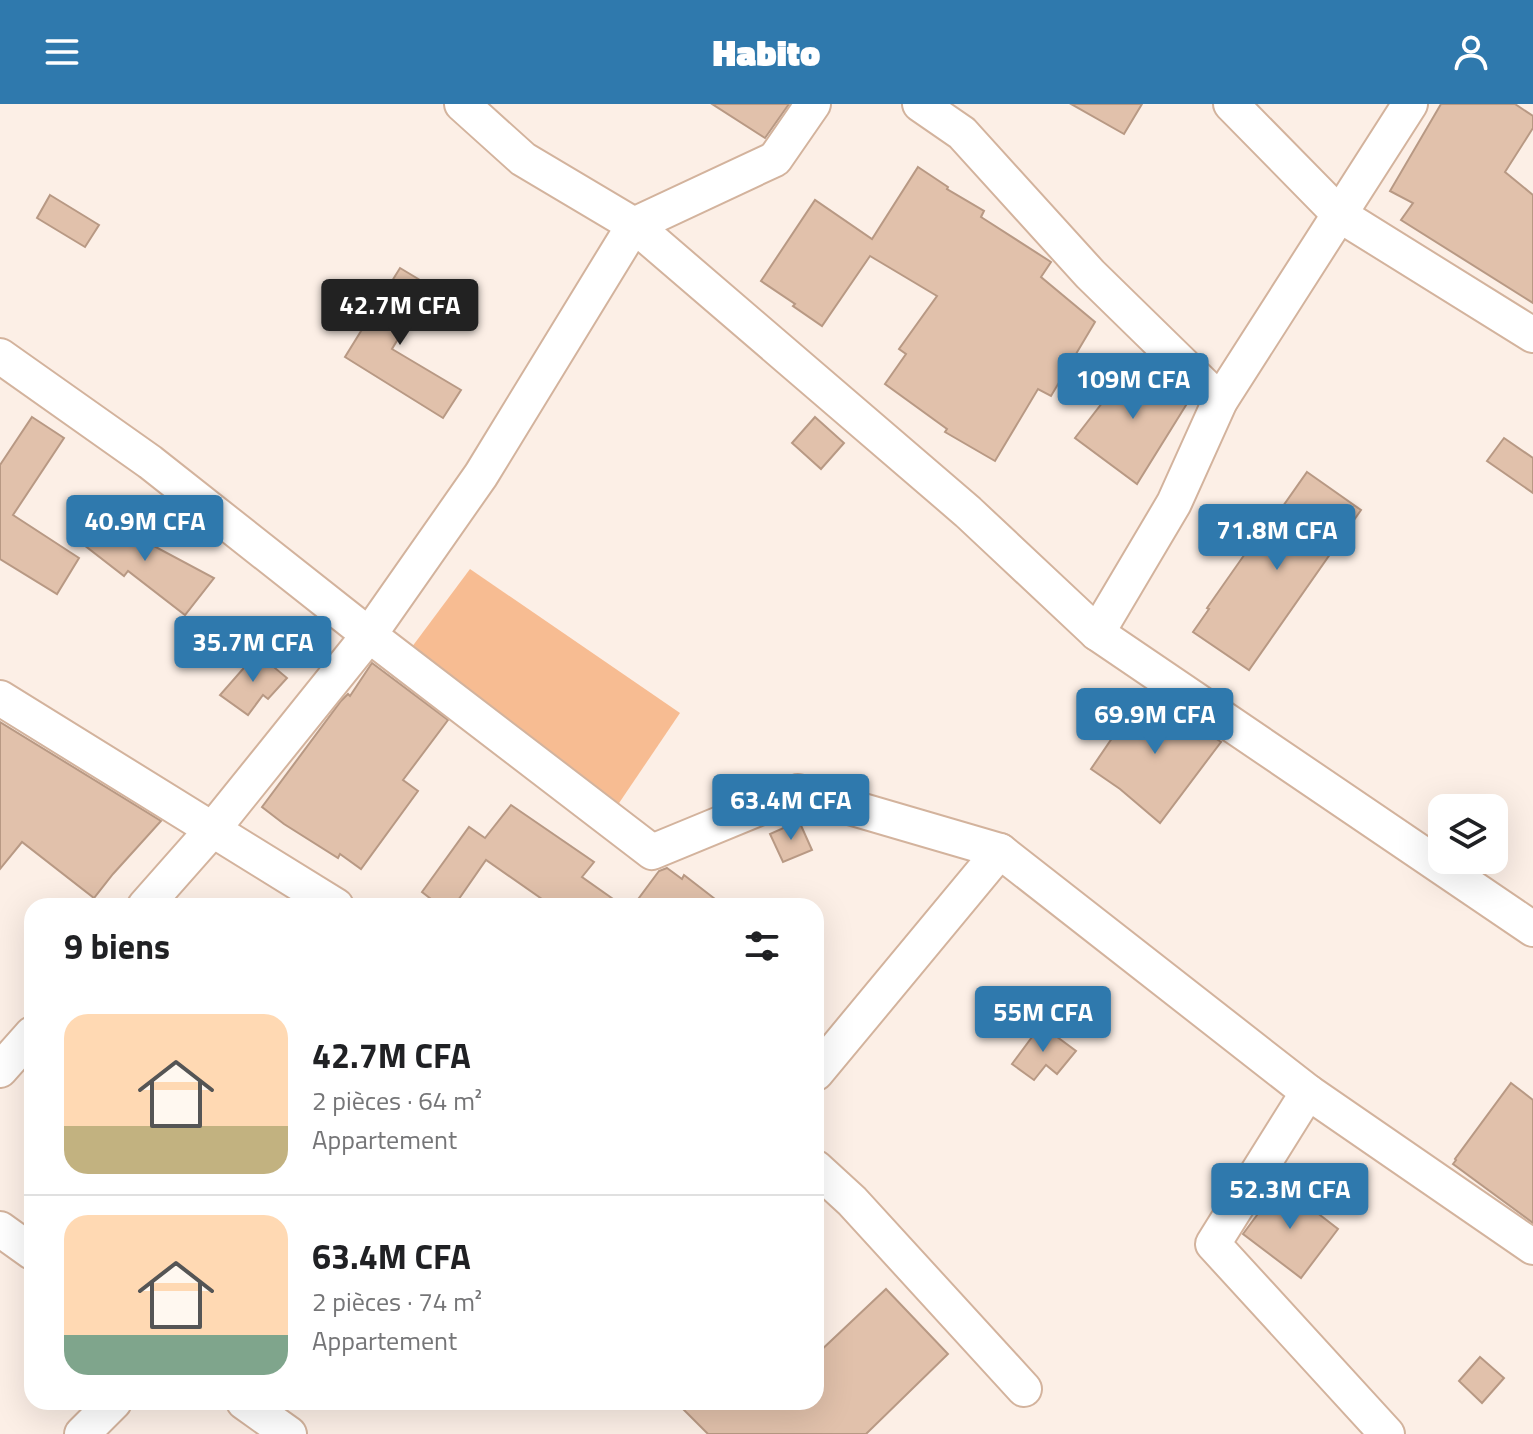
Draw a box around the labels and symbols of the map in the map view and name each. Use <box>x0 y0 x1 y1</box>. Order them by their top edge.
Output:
pin: 42.7M CFA <box>308 279 492 347</box>
pin: 109M CFA <box>1050 353 1216 421</box>
pin: 40.9M CFA <box>53 495 237 563</box>
pin: 71.8M CFA <box>1185 504 1369 572</box>
pin: 35.7M CFA <box>161 616 345 684</box>
pin: 69.9M CFA <box>1063 688 1247 756</box>
pin: 63.4M CFA <box>699 774 883 842</box>
pin: 55M CFA <box>969 986 1117 1054</box>
pin: 52.3M CFA <box>1198 1163 1382 1231</box>

